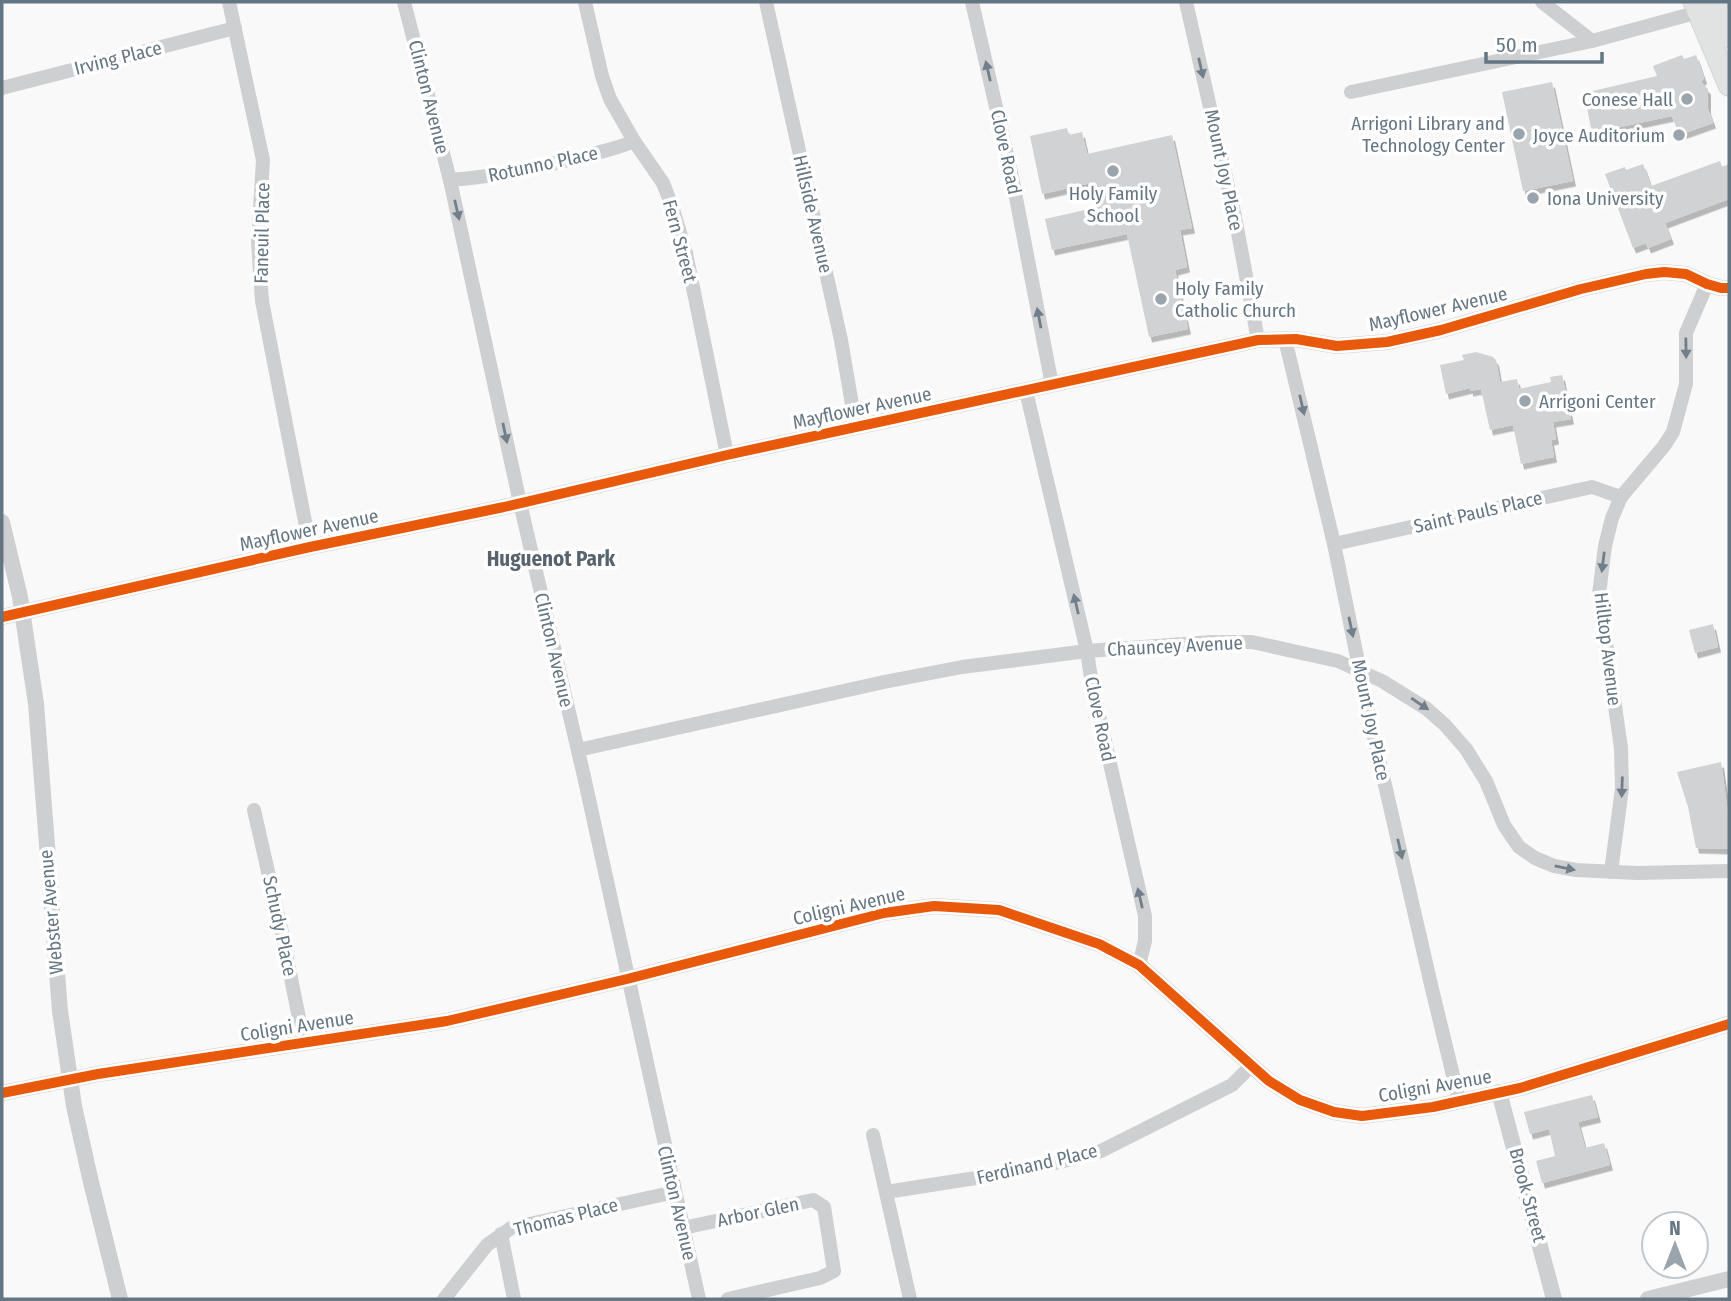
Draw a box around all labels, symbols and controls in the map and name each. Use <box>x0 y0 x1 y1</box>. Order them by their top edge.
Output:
scale bar <box>1486 21 1602 65</box>
text: 50 m <box>1496 32 1538 58</box>
street label: Irving Place <box>72 36 164 80</box>
street label: Clinton Avenue <box>404 38 454 156</box>
one-way arrow <box>1196 57 1207 79</box>
one-way arrow <box>983 60 994 82</box>
place label: Conese Hall <box>1582 88 1673 111</box>
marker: Conese Hall <box>1679 91 1695 107</box>
street label: Mount Joy Place <box>1200 107 1248 233</box>
street label: Clove Road <box>986 108 1026 196</box>
place label: Arrigoni Library and Technology Center <box>1351 112 1505 157</box>
place label: Joyce Auditorium <box>1533 124 1665 147</box>
marker: Arrigoni Library and Technology Center <box>1511 126 1527 142</box>
marker: Joyce Auditorium <box>1671 127 1687 143</box>
street label: Rotunno Place <box>486 141 600 187</box>
street label: Hillside Avenue <box>788 153 838 275</box>
marker: Holy Family School <box>1105 163 1121 179</box>
street label: Faneuil Place <box>250 182 274 284</box>
place label: Holy Family School <box>1069 182 1158 227</box>
place label: Iona University <box>1547 187 1664 210</box>
marker: Iona University <box>1525 190 1541 206</box>
street label: Fern Street <box>658 197 702 286</box>
one-way arrow <box>452 199 463 221</box>
place label: Holy Family Catholic Church <box>1175 277 1296 322</box>
street label: Mayflower Avenue <box>1367 282 1509 336</box>
marker: Holy Family Catholic Church <box>1153 291 1169 307</box>
one-way arrow <box>1033 307 1044 329</box>
one-way arrow <box>1680 337 1692 359</box>
street label: Mayflower Avenue <box>790 382 934 434</box>
place label: Arrigoni Center <box>1539 390 1656 413</box>
marker: Arrigoni Center <box>1517 393 1533 409</box>
one-way arrow <box>1297 394 1308 416</box>
one-way arrow <box>499 422 510 444</box>
street label: Saint Pauls Place <box>1412 486 1544 538</box>
street label: Mayflower Avenue <box>237 504 381 556</box>
district label: Huguenot Park <box>487 546 616 572</box>
one-way arrow <box>1597 551 1608 573</box>
street label: Clinton Avenue <box>530 591 578 709</box>
street label: Hilltop Avenue <box>1590 591 1626 707</box>
one-way arrow <box>1070 593 1081 615</box>
one-way arrow <box>1345 616 1356 638</box>
street label: Chauncey Avenue <box>1107 631 1243 661</box>
street label: Mount Joy Place <box>1347 657 1395 783</box>
street label: Clove Road <box>1080 675 1120 763</box>
one-way arrow <box>1410 698 1430 711</box>
one-way arrow <box>1616 777 1627 799</box>
one-way arrow <box>1394 838 1405 860</box>
street label: Webster Avenue <box>34 849 68 975</box>
one-way arrow <box>1554 862 1576 873</box>
street label: Schudy Place <box>258 874 302 978</box>
street label: Coligni Avenue <box>791 882 907 930</box>
one-way arrow <box>1135 887 1146 909</box>
street label: Coligni Avenue <box>239 1006 355 1046</box>
street label: Coligni Avenue <box>1377 1065 1493 1107</box>
street label: Ferdinand Place <box>974 1139 1100 1189</box>
street label: Clinton Avenue <box>653 1144 701 1262</box>
street label: Brook Street <box>1504 1145 1552 1245</box>
street label: Arbor Glen <box>715 1192 801 1232</box>
street label: Thomas Place <box>512 1193 620 1241</box>
north arrow <box>1640 1210 1710 1280</box>
text: N <box>1669 1217 1681 1240</box>

